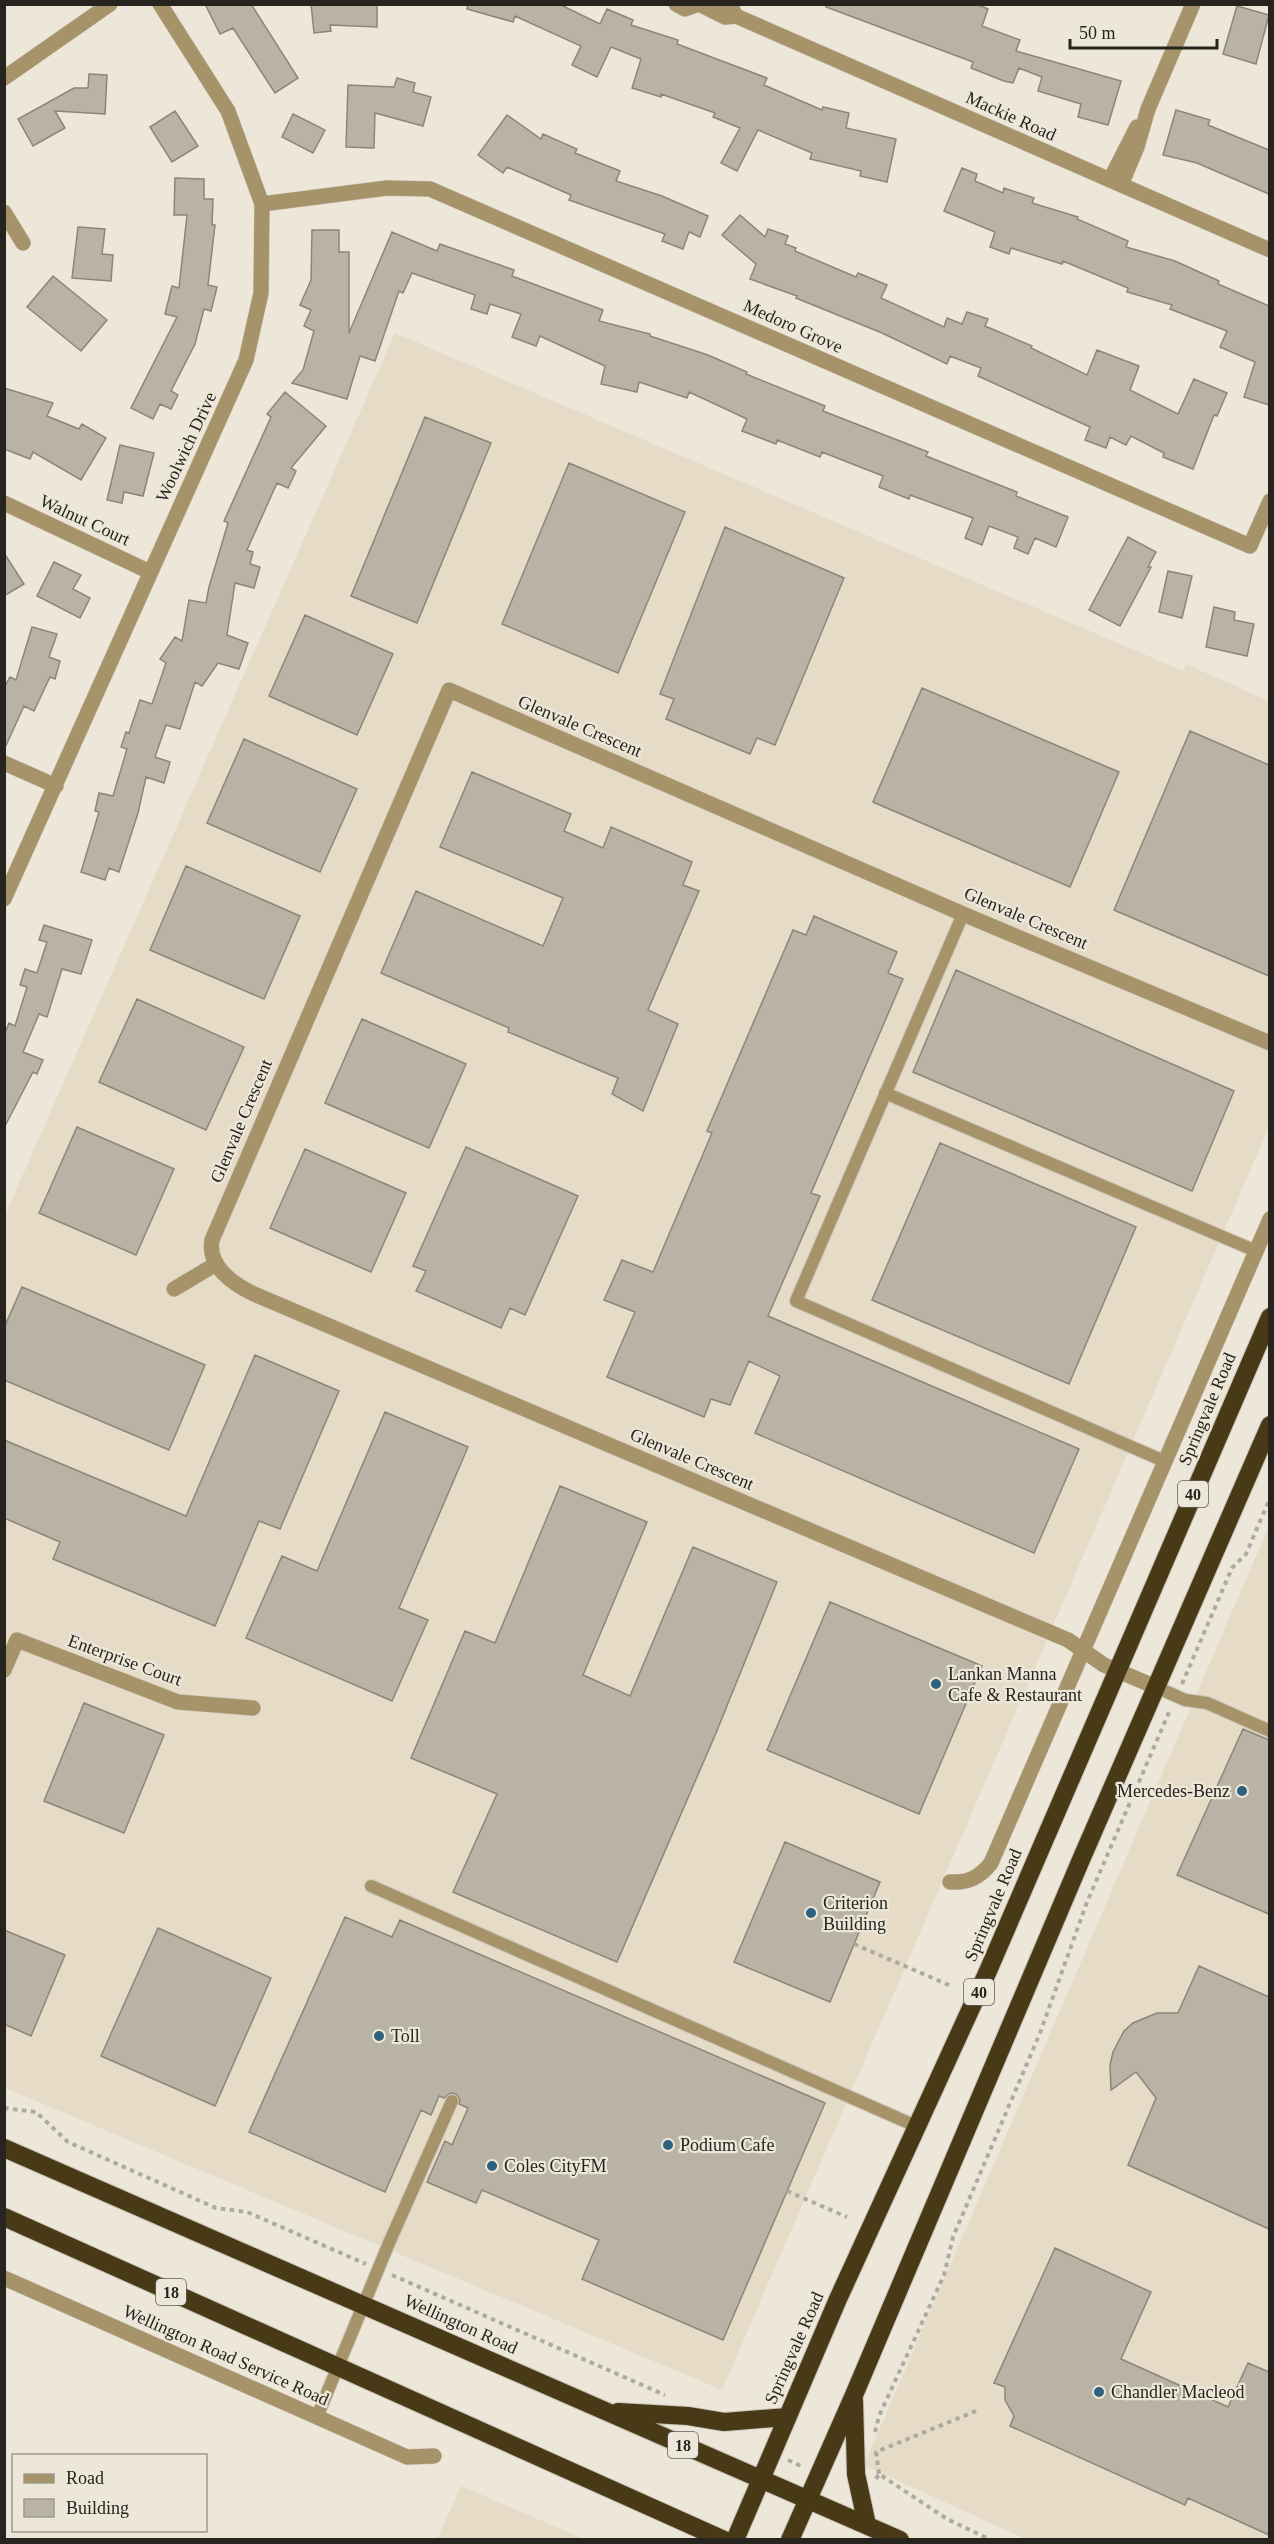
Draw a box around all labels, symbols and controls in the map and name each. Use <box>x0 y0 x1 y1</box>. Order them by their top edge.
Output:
scale bar <box>1070 12 1217 50</box>
text: 50 m <box>1079 23 1116 43</box>
street label: Mackie Road <box>963 87 1059 145</box>
street label: Medoro Grove <box>740 295 846 357</box>
street label: Woolwich Drive <box>152 389 220 505</box>
street label: Walnut Court <box>37 490 133 550</box>
street label: Glenvale Crescent <box>515 691 645 761</box>
street label: Glenvale Crescent <box>961 883 1091 953</box>
street label: Glenvale Crescent <box>206 1056 276 1186</box>
street label: Springvale Road <box>1174 1350 1240 1468</box>
street label: Glenvale Crescent <box>627 1424 757 1494</box>
road number: 40 <box>1178 1481 1208 1507</box>
street label: Enterprise Court <box>65 1630 185 1690</box>
place label: Lankan Manna Cafe & Restaurant <box>948 1664 1082 1705</box>
marker: Lankan Manna Cafe & Restaurant <box>929 1677 943 1691</box>
place label: Mercedes-Benz <box>1117 1781 1230 1801</box>
marker: Mercedes-Benz <box>1235 1784 1249 1798</box>
street label: Springvale Road <box>960 1846 1026 1964</box>
place label: Criterion Building <box>823 1893 888 1934</box>
marker: Criterion Building <box>804 1906 818 1920</box>
road number: 40 <box>964 1979 994 2005</box>
place label: Toll <box>391 2026 420 2046</box>
marker: Toll <box>372 2029 386 2043</box>
place label: Podium Cafe <box>680 2135 775 2155</box>
marker: Podium Cafe <box>661 2138 675 2152</box>
place label: Coles CityFM <box>504 2156 607 2176</box>
marker: Coles CityFM <box>485 2159 499 2173</box>
road number: 18 <box>156 2279 186 2305</box>
street label: Springvale Road <box>760 2289 828 2407</box>
street label: Wellington Road <box>401 2290 521 2358</box>
street label: Wellington Road Service Road <box>120 2301 332 2409</box>
place label: Chandler Macleod <box>1111 2382 1244 2402</box>
marker: Chandler Macleod <box>1092 2385 1106 2399</box>
road number: 18 <box>668 2432 698 2458</box>
legend <box>12 2454 207 2532</box>
text: Road <box>66 2468 104 2488</box>
text: Building <box>66 2498 129 2518</box>

